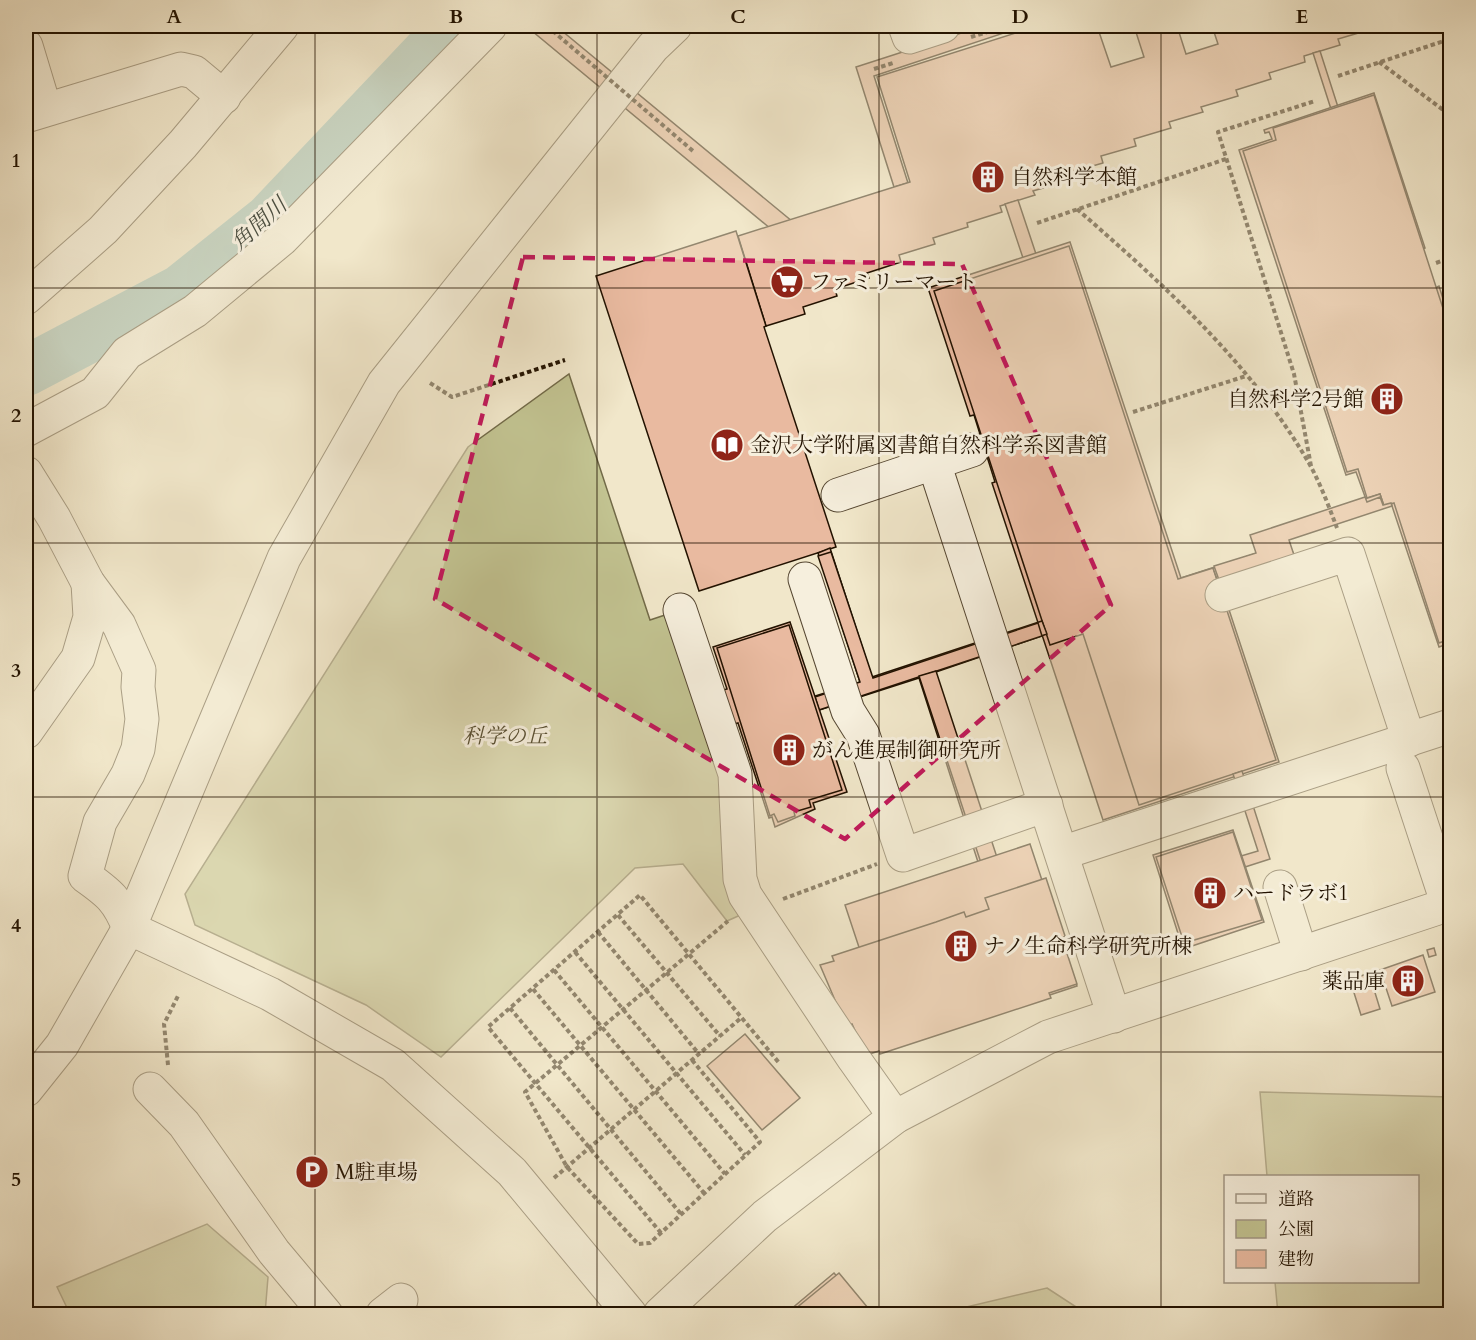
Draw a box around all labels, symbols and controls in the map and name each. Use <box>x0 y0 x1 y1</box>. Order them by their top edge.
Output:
text: A <box>166 3 182 30</box>
text: B <box>449 3 463 30</box>
text: C <box>730 3 746 30</box>
text: D <box>1011 3 1029 30</box>
text: E <box>1296 3 1308 30</box>
text: 1 <box>11 147 21 174</box>
building icon: 自然科学本館 <box>970 159 1006 195</box>
place label: 自然科学本館 <box>1011 163 1137 192</box>
water label: 角間川 <box>224 189 295 257</box>
supermarket icon: ファミリーマート <box>769 264 805 300</box>
place label: ファミリーマート <box>810 268 978 297</box>
building icon: 自然科学2号館 <box>1369 381 1405 417</box>
place label: 自然科学2号館 <box>1227 385 1364 414</box>
text: 2 <box>11 402 21 429</box>
library icon: 金沢大学附属図書館自然科学系図書館 <box>709 427 745 463</box>
place label: 金沢大学附属図書館自然科学系図書館 <box>750 431 1107 460</box>
text: 3 <box>11 657 21 684</box>
park label: 科学の丘 <box>463 722 548 751</box>
building icon: がん進展制御研究所 <box>771 732 807 768</box>
place label: がん進展制御研究所 <box>812 736 1001 765</box>
building icon: ハードラボ1 <box>1192 875 1228 911</box>
place label: ハードラボ1 <box>1233 879 1349 908</box>
text: 4 <box>11 912 21 939</box>
building icon: ナノ生命科学研究所棟 <box>943 928 979 964</box>
place label: ナノ生命科学研究所棟 <box>984 932 1193 961</box>
building icon: 薬品庫 <box>1390 963 1426 999</box>
place label: 薬品庫 <box>1322 967 1385 996</box>
parking icon: M駐車場 <box>294 1154 330 1190</box>
place label: M駐車場 <box>335 1158 418 1187</box>
text: 5 <box>11 1166 21 1193</box>
legend <box>1224 1175 1419 1283</box>
text: 道路 <box>1278 1187 1314 1212</box>
text: 公園 <box>1278 1217 1314 1242</box>
text: 建物 <box>1278 1247 1314 1272</box>

